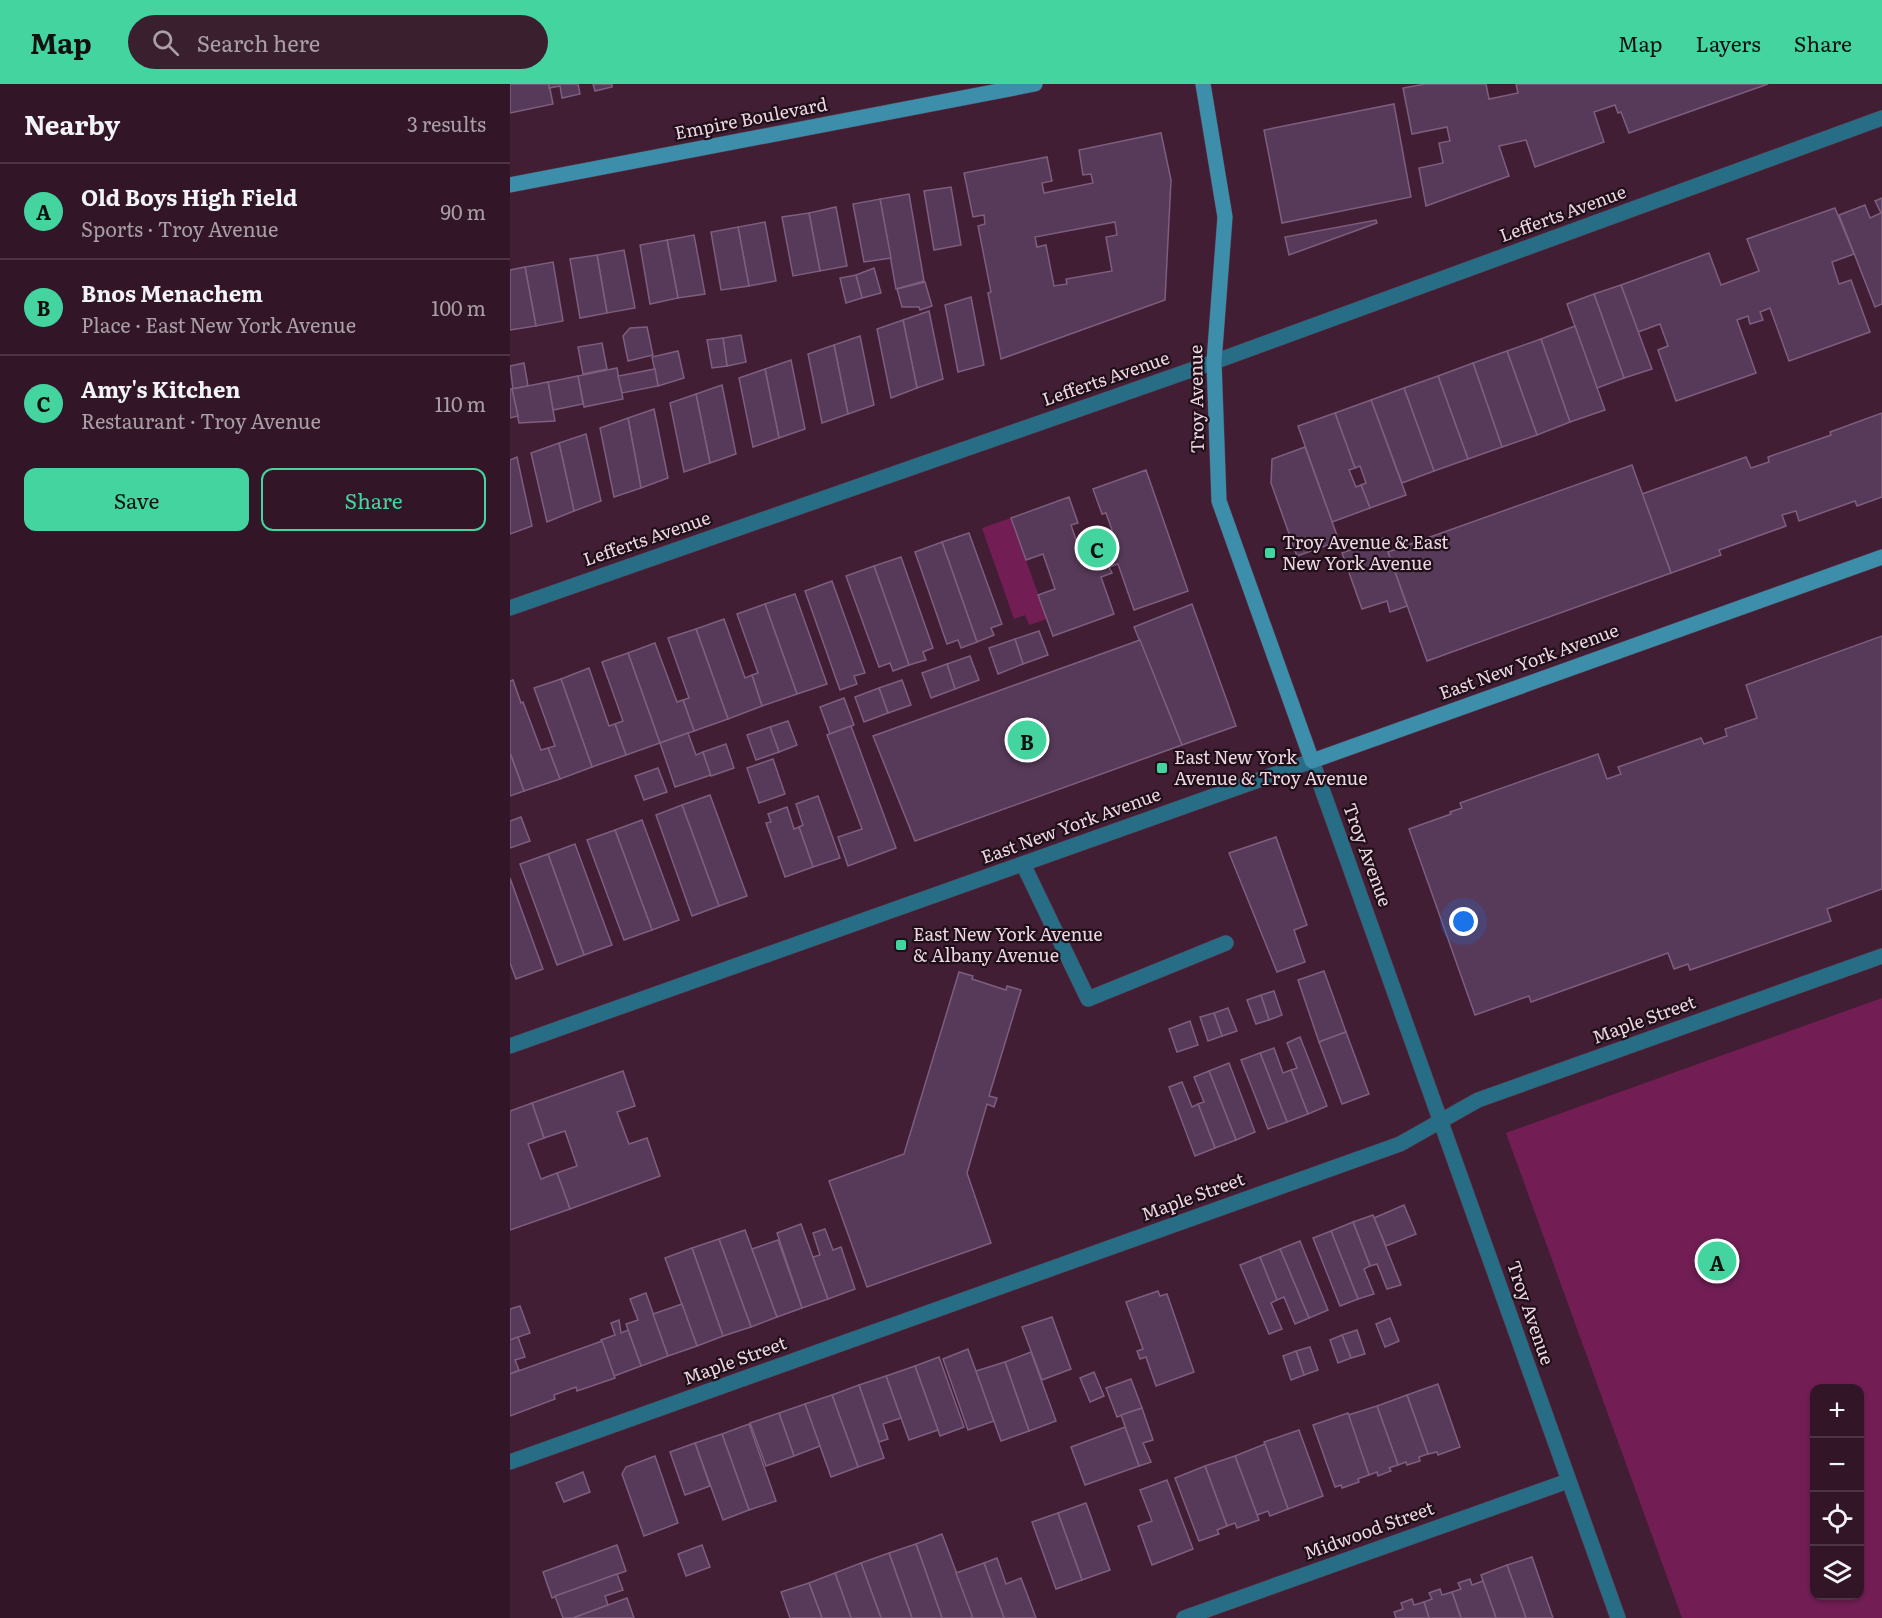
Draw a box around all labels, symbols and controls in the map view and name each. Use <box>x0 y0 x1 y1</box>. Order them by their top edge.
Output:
search box <box>128 15 548 69</box>
text: Map <box>30 21 92 63</box>
icon: search <box>149 26 182 59</box>
text: Search here <box>197 26 320 59</box>
text: Map <box>1618 27 1663 58</box>
text: Layers <box>1696 27 1761 58</box>
text: Share <box>1794 27 1852 58</box>
street label: Empire Boulevard <box>672 89 829 146</box>
text: Nearby <box>24 104 120 143</box>
text: 3 results <box>407 108 486 138</box>
street label: Lefferts Avenue <box>1495 177 1630 248</box>
text: Old Boys High Field <box>81 180 297 213</box>
text: A <box>36 196 51 226</box>
text: 90 m <box>441 196 486 226</box>
text: Sports · Troy Avenue <box>81 213 278 243</box>
text: Bnos Menachem <box>81 276 263 309</box>
text: B <box>37 292 50 322</box>
text: 100 m <box>431 292 486 322</box>
text: Place · East New York Avenue <box>81 309 356 339</box>
street label: Lefferts Avenue <box>1038 343 1173 412</box>
street label: Troy Avenue <box>1181 344 1210 454</box>
text: Amy's Kitchen <box>81 372 240 405</box>
text: C <box>36 388 51 418</box>
text: 110 m <box>435 388 486 418</box>
text: Restaurant · Troy Avenue <box>81 405 321 435</box>
button: Save <box>24 468 249 531</box>
button: Share <box>261 468 486 531</box>
street label: Lefferts Avenue <box>579 503 714 572</box>
pin: C <box>1078 526 1116 570</box>
place label: Troy Avenue & East New York Avenue <box>1282 528 1449 576</box>
marker: Troy Avenue & East New York Avenue <box>1263 546 1277 560</box>
street label: East New York Avenue <box>1435 615 1622 706</box>
pin: B <box>1008 718 1046 762</box>
place label: East New York Avenue & Troy Avenue <box>1174 743 1368 791</box>
marker: East New York Avenue & Troy Avenue <box>1155 761 1169 775</box>
street label: East New York Avenue <box>977 779 1164 870</box>
street label: Troy Avenue <box>1337 799 1400 910</box>
your location <box>1449 907 1478 936</box>
place label: East New York Avenue & Albany Avenue <box>913 920 1103 968</box>
marker: East New York Avenue & Albany Avenue <box>894 938 908 952</box>
street label: Maple Street <box>1588 987 1700 1050</box>
street label: Maple Street <box>1137 1164 1249 1227</box>
pin: A <box>1698 1238 1736 1284</box>
street label: Troy Avenue <box>1501 1257 1562 1368</box>
street label: Maple Street <box>679 1328 791 1391</box>
map controls <box>1810 1384 1864 1600</box>
button: + <box>1810 1384 1864 1438</box>
button: − <box>1810 1438 1864 1492</box>
button: locate <box>1810 1492 1864 1546</box>
street label: Midwood Street <box>1299 1493 1438 1566</box>
button: layers <box>1810 1546 1864 1600</box>

